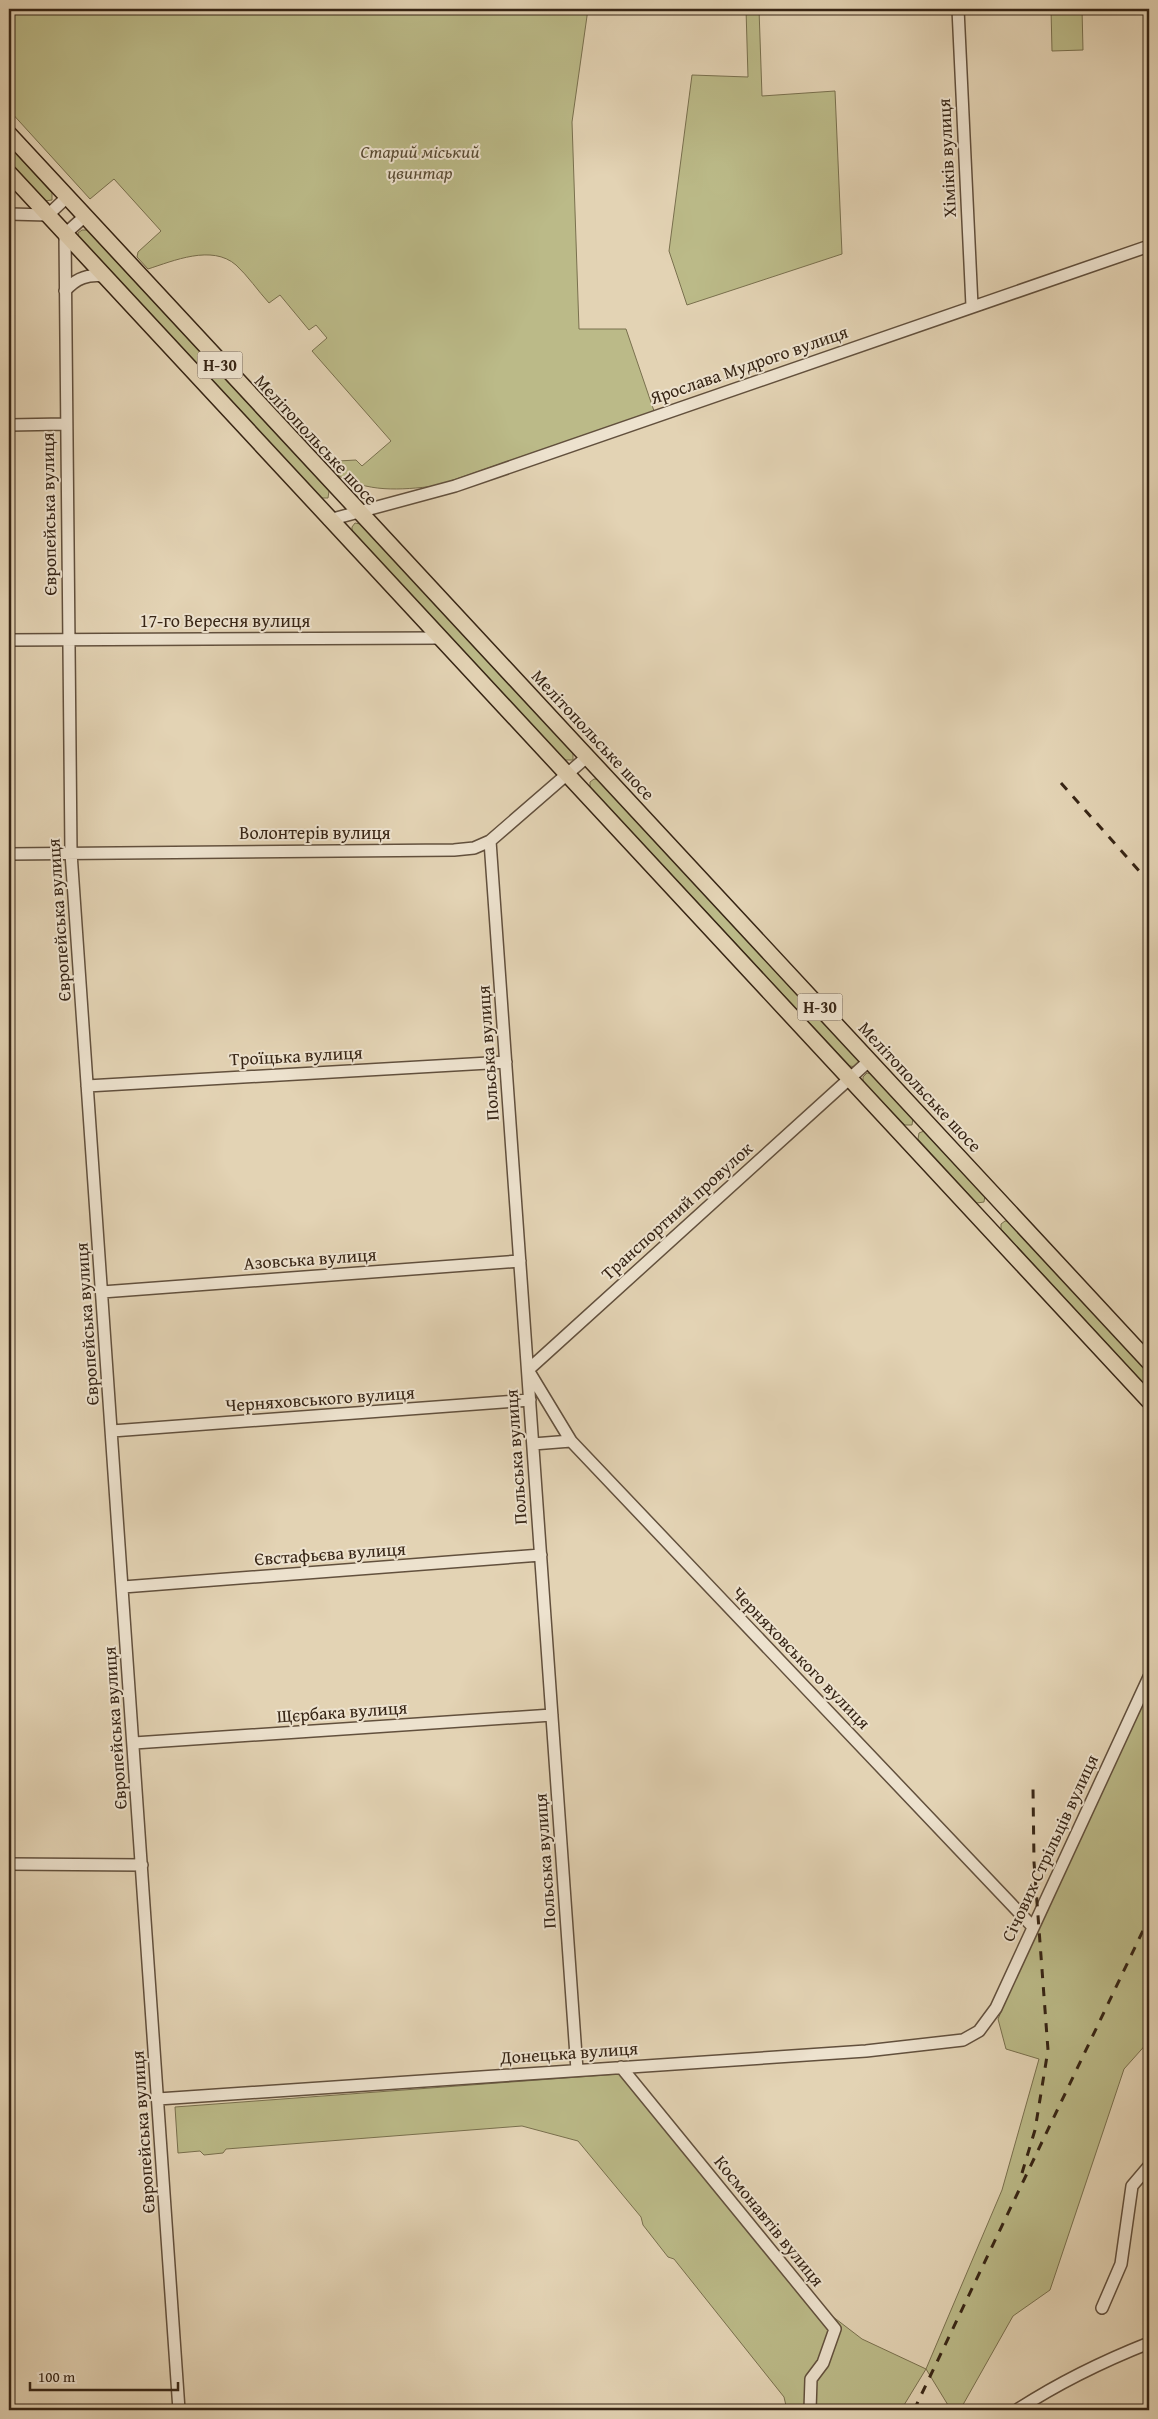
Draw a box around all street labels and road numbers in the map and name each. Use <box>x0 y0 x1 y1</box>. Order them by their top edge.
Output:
street label: Хіміків вулиця <box>930 98 963 218</box>
street label: Ярослава Мудрого вулиця <box>645 318 852 411</box>
road number: Н-30 <box>198 352 242 378</box>
street label: Мелітопольське шосе <box>248 368 384 511</box>
street label: Європейська вулиця <box>34 432 63 596</box>
street label: 17-го Вересня вулиця <box>140 607 310 634</box>
street label: Мелітопольське шосе <box>525 663 661 806</box>
street label: Волонтерів вулиця <box>239 819 391 846</box>
street label: Європейська вулиця <box>39 838 78 1002</box>
street label: Польська вулиця <box>469 984 506 1122</box>
road number: Н-30 <box>798 994 842 1020</box>
street label: Мелітопольське шосе <box>852 1015 988 1158</box>
street label: Троїцька вулиця <box>229 1039 363 1072</box>
street label: Транспортний провулок <box>595 1135 759 1286</box>
street label: Азовська вулиця <box>243 1240 377 1277</box>
street label: Європейська вулиця <box>67 1242 106 1406</box>
street label: Черняховського вулиця <box>224 1378 415 1419</box>
street label: Польська вулиця <box>497 1388 534 1526</box>
street label: Євстафьєва вулиця <box>253 1535 407 1572</box>
street label: Черняховського вулиця <box>726 1580 877 1735</box>
street label: Європейська вулиця <box>95 1646 134 1810</box>
street label: Щєрбака вулиця <box>276 1693 408 1730</box>
street label: Січових Стрільців вулиця <box>994 1750 1105 1946</box>
street label: Польська вулиця <box>526 1792 563 1930</box>
street label: Донецька вулиця <box>498 2034 639 2071</box>
street label: Європейська вулиця <box>123 2050 162 2214</box>
street label: Космонавтів вулиця <box>708 2149 831 2292</box>

